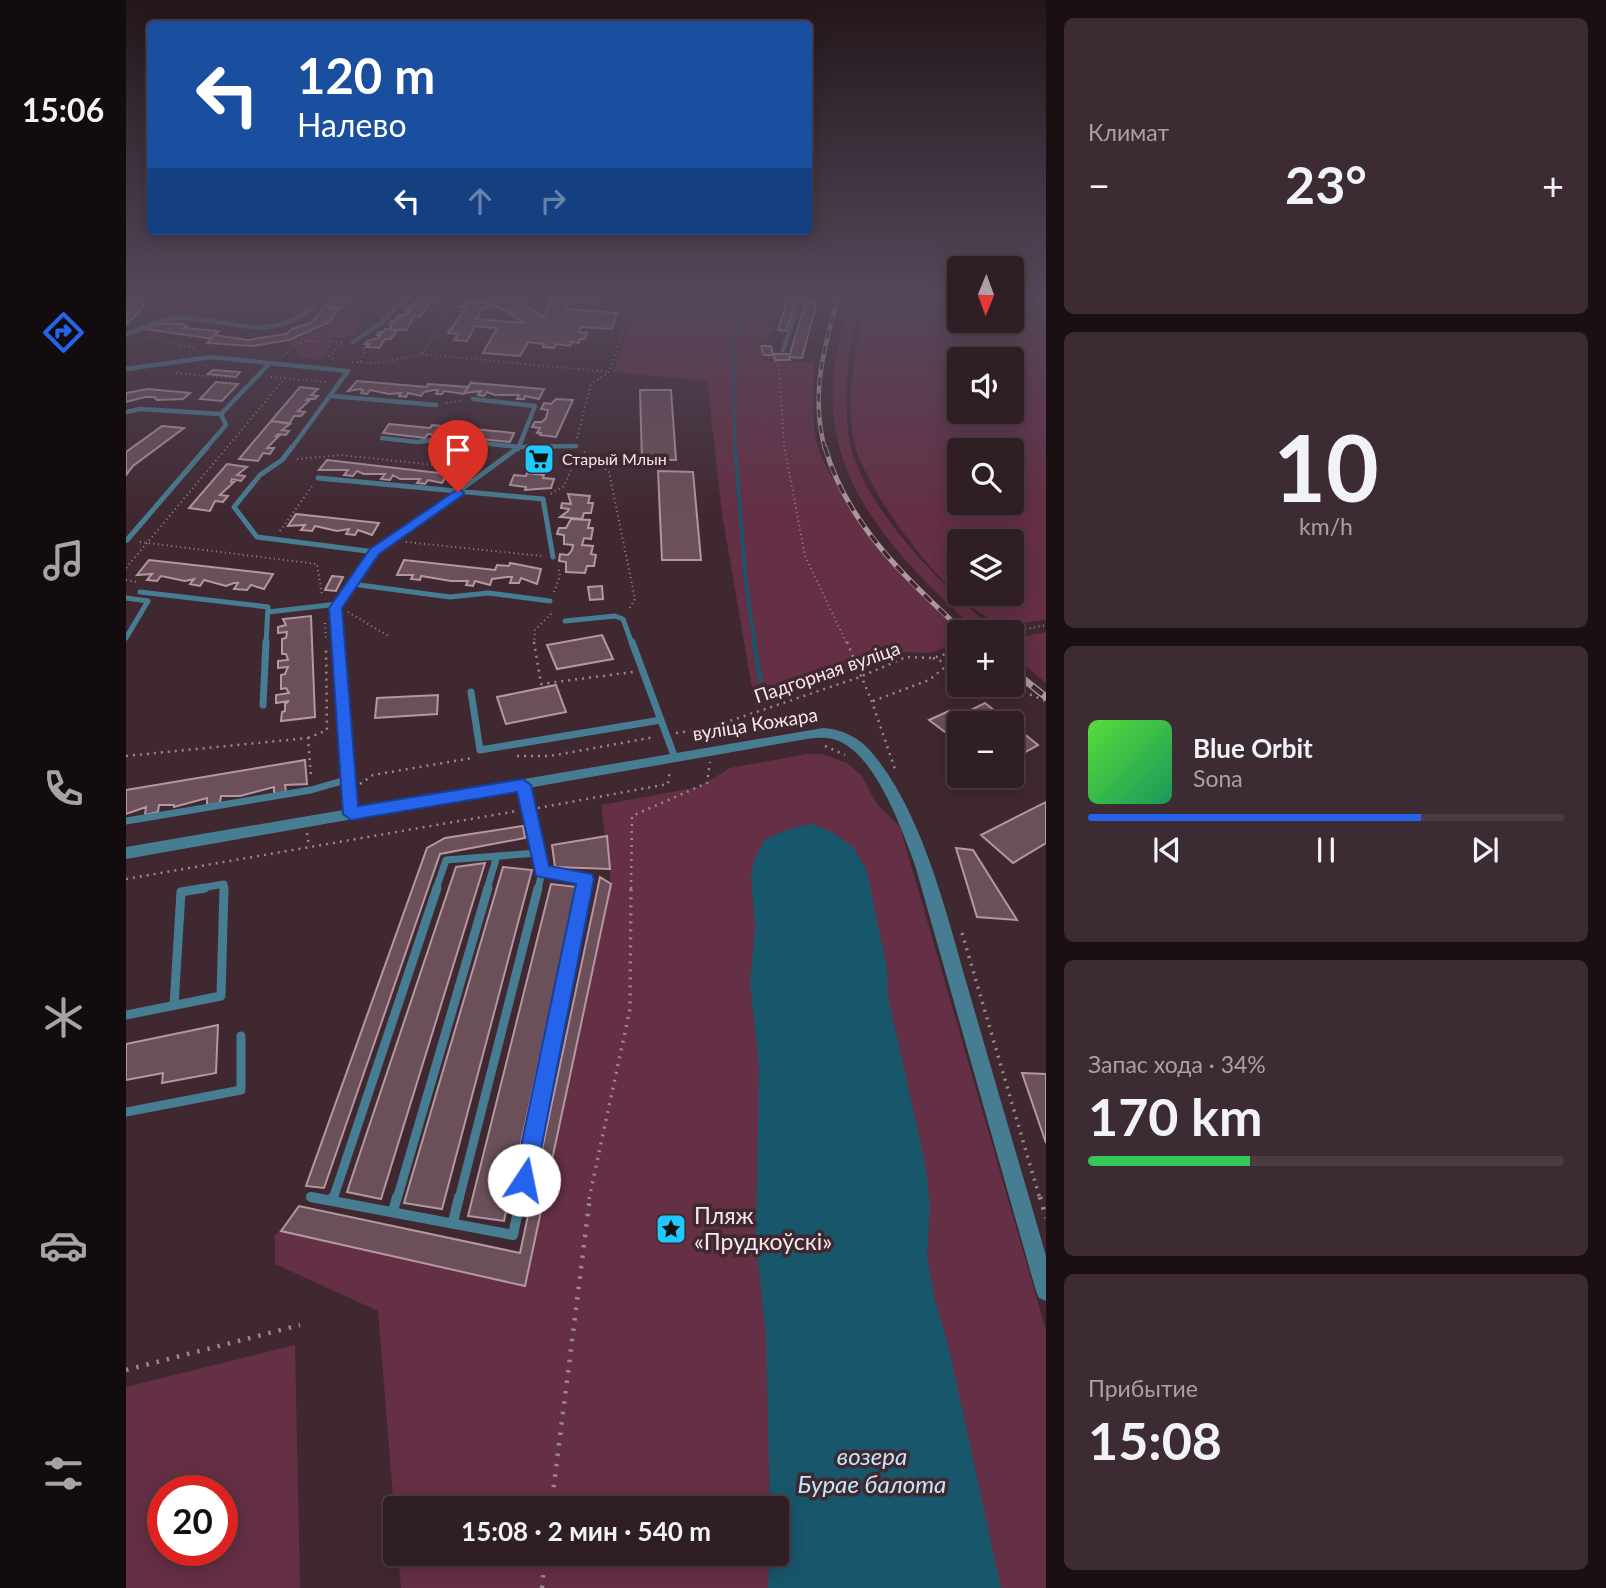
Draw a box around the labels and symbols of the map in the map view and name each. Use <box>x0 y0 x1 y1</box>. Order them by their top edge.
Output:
north arrow <box>947 256 1024 332</box>
pin <box>428 420 488 492</box>
supermarket icon: Старый Млын <box>522 442 556 476</box>
place label: Старый Млын <box>562 449 667 468</box>
street label: Падгорная вуліца <box>751 636 903 707</box>
street label: вуліца Кожара <box>691 702 819 745</box>
position arrow <box>487 1143 561 1217</box>
place label: Пляж «Прудкоўскі» <box>694 1201 832 1255</box>
place icon: Пляж «Прудкоўскі» <box>654 1212 688 1246</box>
water label: возера Бурае балота <box>798 1441 946 1498</box>
speed limit sign: 20 <box>147 1475 238 1566</box>

